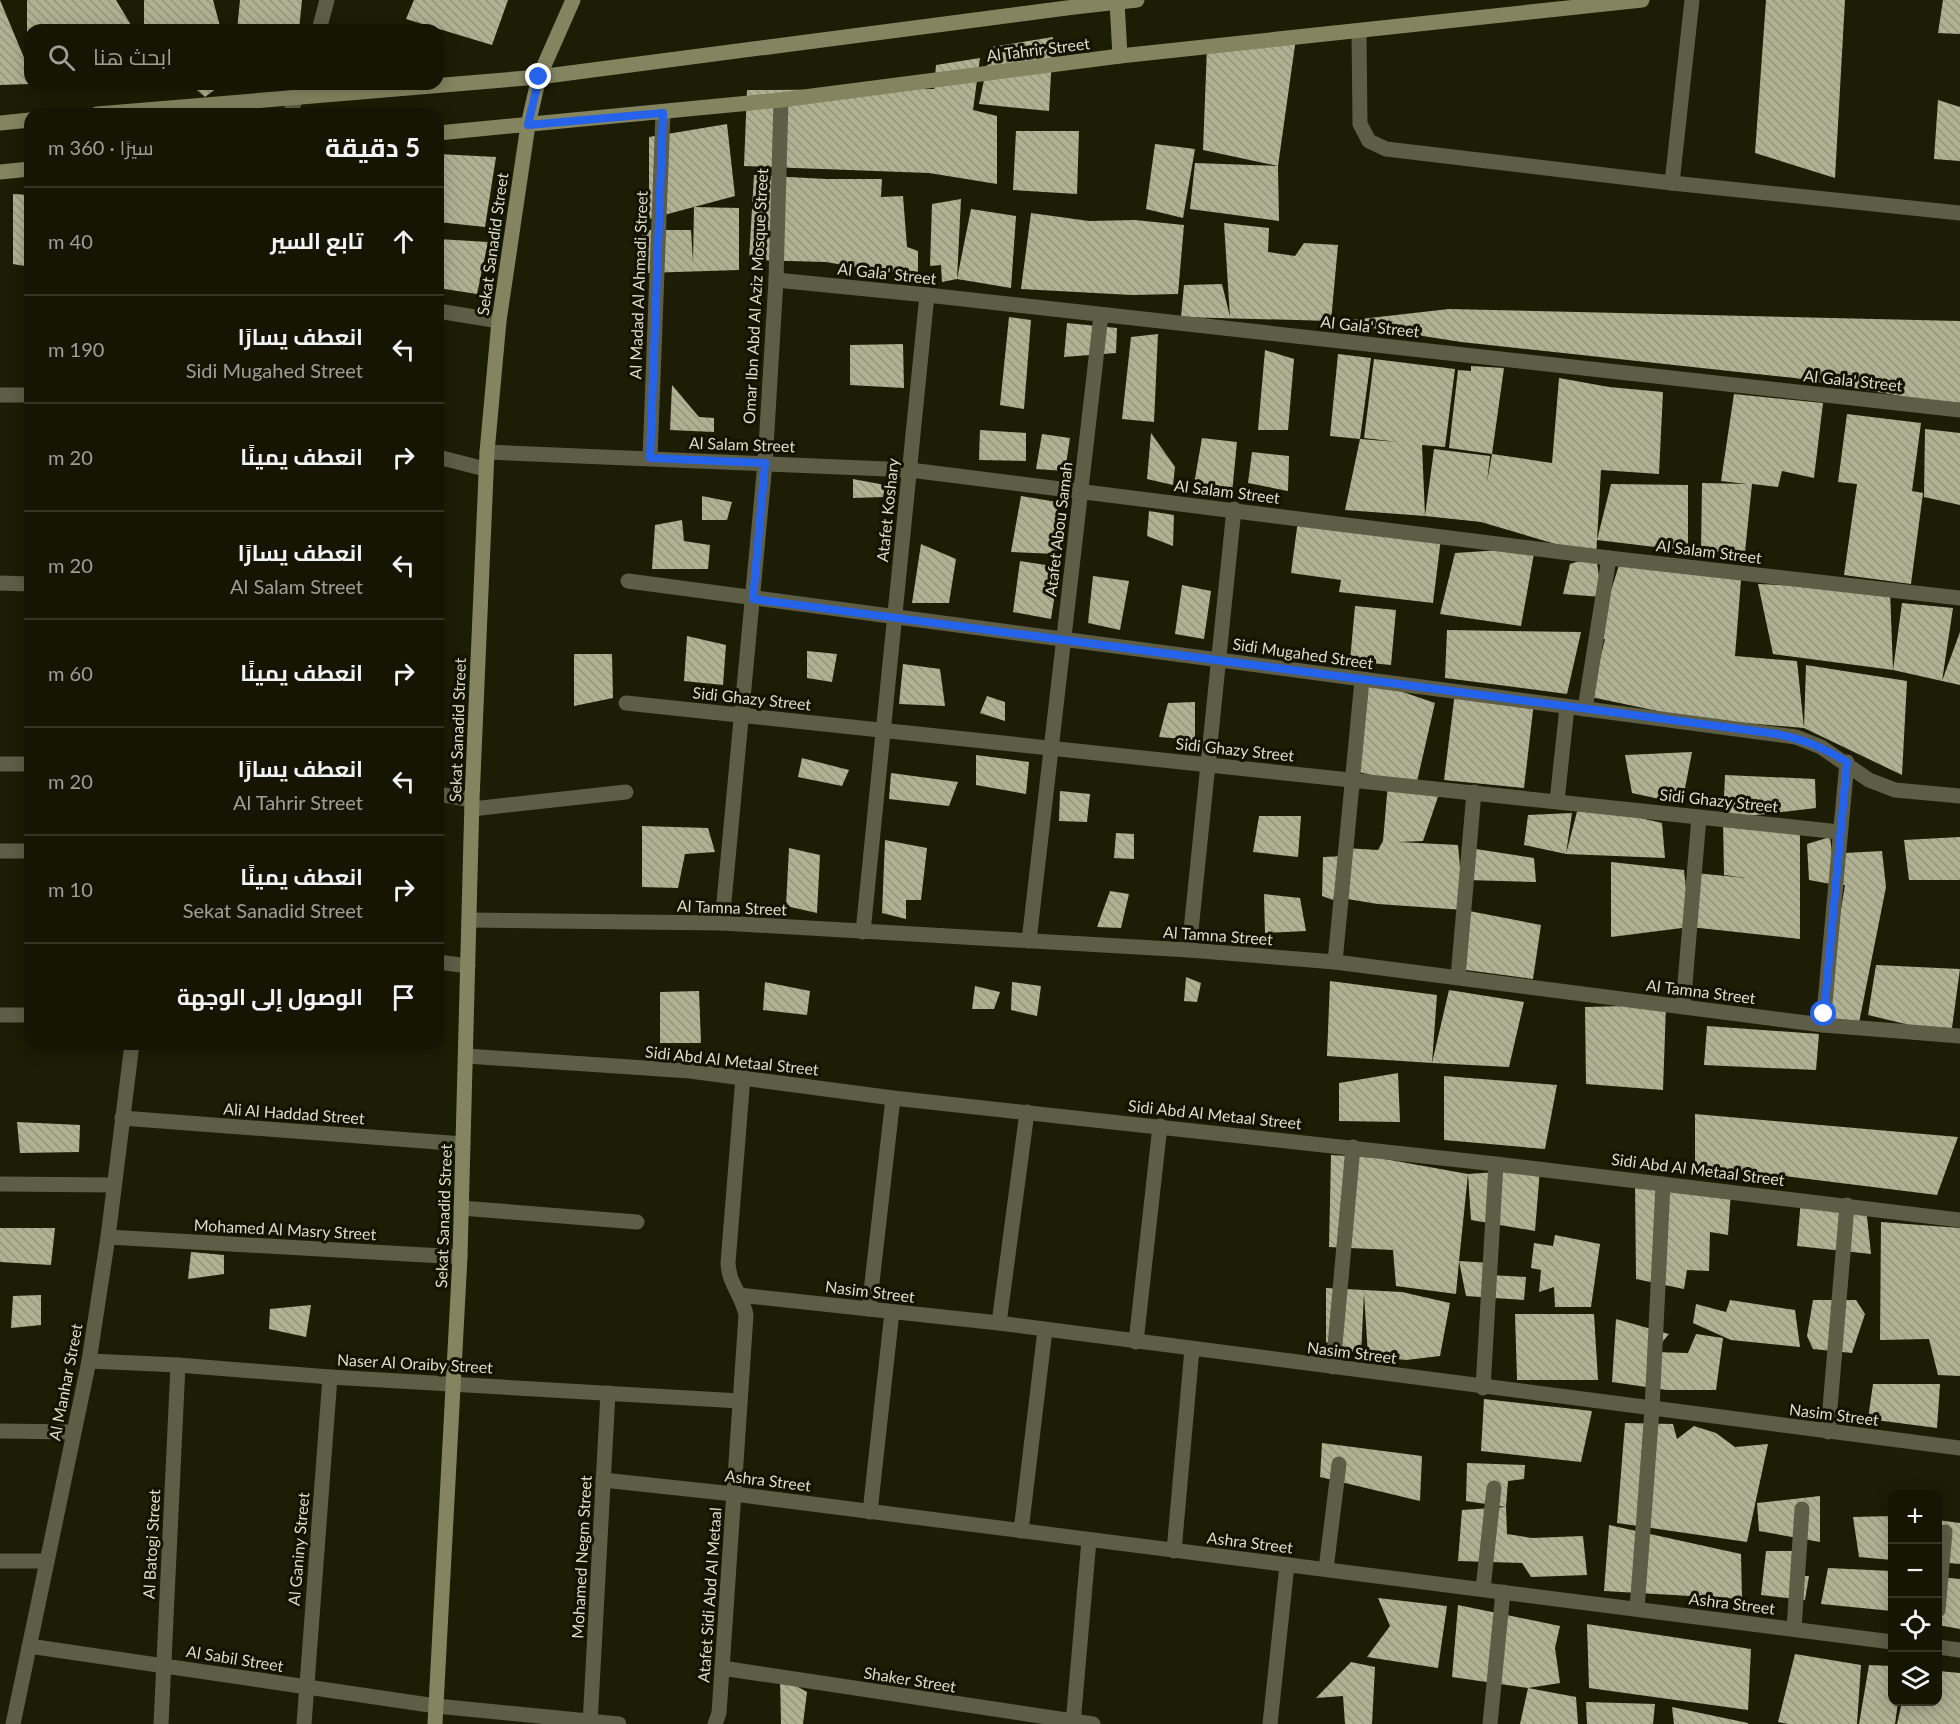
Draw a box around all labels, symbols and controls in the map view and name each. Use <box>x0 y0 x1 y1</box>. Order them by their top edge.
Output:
search box <box>24 24 444 90</box>
street label: Al Tahrir Street <box>985 33 1091 65</box>
icon: search <box>45 41 78 74</box>
text: ابحث هنا <box>93 43 172 70</box>
route end <box>525 63 551 89</box>
text: 5 دقيقة <box>325 131 420 163</box>
text: سيرًا · 360 m <box>48 135 154 159</box>
street label: Omar Ibn Abd Al Aziz Mosque Street <box>739 167 771 424</box>
street label: Sekat Sanadid Street <box>473 171 511 317</box>
street label: Al Madad Al Ahmadi Street <box>625 190 651 380</box>
icon: ahead <box>387 225 420 258</box>
text: تابع السير <box>270 227 363 254</box>
text: 40 m <box>48 229 93 253</box>
street label: Al Gala' Street <box>837 258 938 288</box>
street label: Al Gala' Street <box>1320 311 1421 341</box>
text: انعطف يسارًا <box>238 323 363 350</box>
icon: left <box>387 333 420 366</box>
text: 190 m <box>48 337 104 361</box>
text: Sidi Mugahed Street <box>186 358 363 382</box>
street label: Al Gala' Street <box>1803 365 1904 395</box>
street label: Al Salam Street <box>689 433 796 455</box>
icon: right <box>387 441 420 474</box>
text: انعطف يمينًا <box>240 443 363 470</box>
text: 20 m <box>48 445 93 469</box>
street label: Atafet Koshary <box>872 456 902 563</box>
street label: Atafet Abou Samah <box>1040 461 1076 597</box>
street label: Al Salam Street <box>1173 475 1281 507</box>
street label: Al Salam Street <box>1655 535 1763 567</box>
text: انعطف يسارًا <box>238 539 363 566</box>
icon: left <box>387 549 420 582</box>
text: 20 m <box>48 553 93 577</box>
text: Al Salam Street <box>230 574 363 598</box>
street label: Sidi Mugahed Street <box>1231 634 1375 672</box>
icon: right <box>387 657 420 690</box>
street label: Sekat Sanadid Street <box>445 657 469 802</box>
text: انعطف يمينًا <box>240 659 363 686</box>
text: 60 m <box>48 661 93 685</box>
street label: Sidi Ghazy Street <box>692 682 813 714</box>
street label: Sidi Ghazy Street <box>1175 733 1296 765</box>
text: انعطف يسارًا <box>238 755 363 782</box>
icon: left <box>387 765 420 798</box>
text: 20 m <box>48 769 93 793</box>
street label: Sidi Ghazy Street <box>1659 784 1780 816</box>
text: Al Tahrir Street <box>233 790 363 814</box>
text: انعطف يمينًا <box>240 863 363 890</box>
icon: right <box>387 873 420 906</box>
text: 10 m <box>48 877 93 901</box>
street label: Al Tamna Street <box>677 896 788 918</box>
text: Sekat Sanadid Street <box>183 898 363 922</box>
street label: Al Tamna Street <box>1162 922 1274 948</box>
street label: Al Tamna Street <box>1645 975 1757 1007</box>
icon: arrive <box>387 981 420 1014</box>
text: الوصول إلى الوجهة <box>177 983 363 1010</box>
route start <box>1810 1000 1836 1026</box>
street label: Sidi Abd Al Metaal Street <box>644 1041 820 1079</box>
street label: Sidi Abd Al Metaal Street <box>1127 1095 1303 1133</box>
street label: Ali Al Haddad Street <box>223 1099 366 1127</box>
street label: Sekat Sanadid Street <box>431 1143 455 1288</box>
street label: Sidi Abd Al Metaal Street <box>1610 1149 1786 1189</box>
street label: Mohamed Al Masry Street <box>193 1215 377 1243</box>
street label: Nasim Street <box>824 1276 916 1306</box>
street label: Al Manhar Street <box>44 1322 86 1442</box>
street label: Nasim Street <box>1306 1337 1398 1367</box>
street label: Naser Al Oraiby Street <box>337 1349 494 1377</box>
street label: Nasim Street <box>1788 1399 1880 1429</box>
street label: Ashra Street <box>724 1465 812 1495</box>
street label: Mohamed Negm Street <box>567 1475 595 1639</box>
street label: Al Batogi Street <box>139 1488 163 1599</box>
map controls <box>1888 1490 1942 1706</box>
button: + <box>1888 1490 1942 1544</box>
street label: Al Ganiny Street <box>284 1491 312 1607</box>
street label: Atafet Sidi Abd Al Metaal <box>693 1507 725 1683</box>
street label: Ashra Street <box>1206 1527 1294 1557</box>
button: − <box>1888 1544 1942 1598</box>
street label: Ashra Street <box>1688 1588 1776 1618</box>
button: locate <box>1888 1598 1942 1652</box>
street label: Al Sabil Street <box>185 1641 285 1675</box>
button: layers <box>1888 1652 1942 1706</box>
street label: Shaker Street <box>862 1662 958 1696</box>

